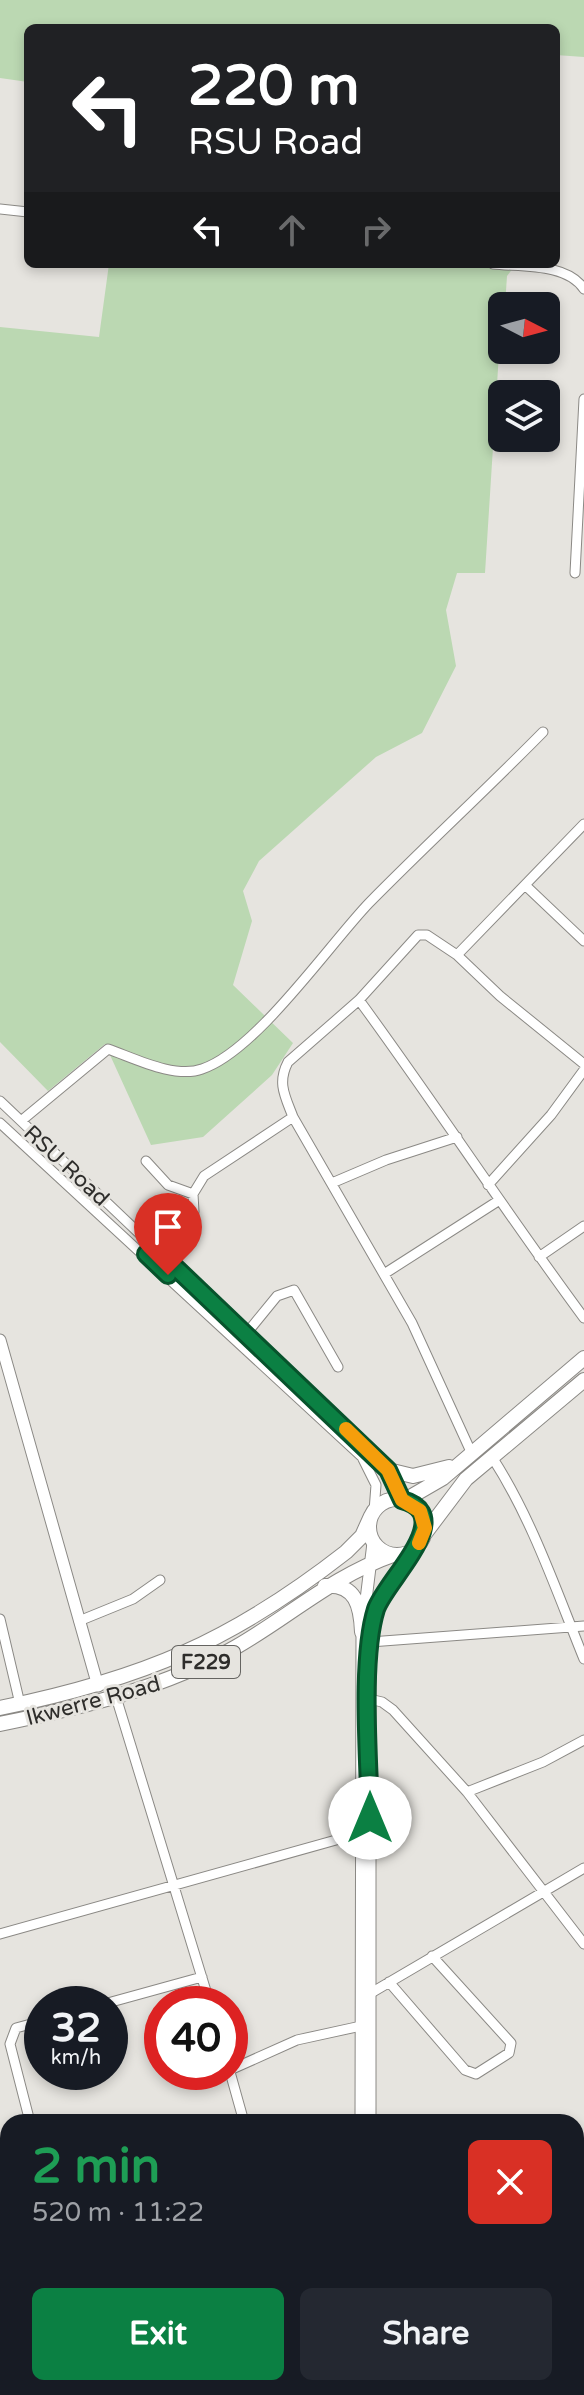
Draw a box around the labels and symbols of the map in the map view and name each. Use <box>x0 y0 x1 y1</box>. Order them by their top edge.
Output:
north arrow <box>488 292 560 364</box>
street label: RSU Road <box>18 1120 114 1212</box>
pin <box>134 1193 202 1275</box>
road number: F229 <box>172 1646 240 1678</box>
street label: Ikwerre Road <box>23 1671 163 1731</box>
position arrow <box>328 1776 412 1860</box>
speed limit sign: 40 <box>144 1986 248 2090</box>

